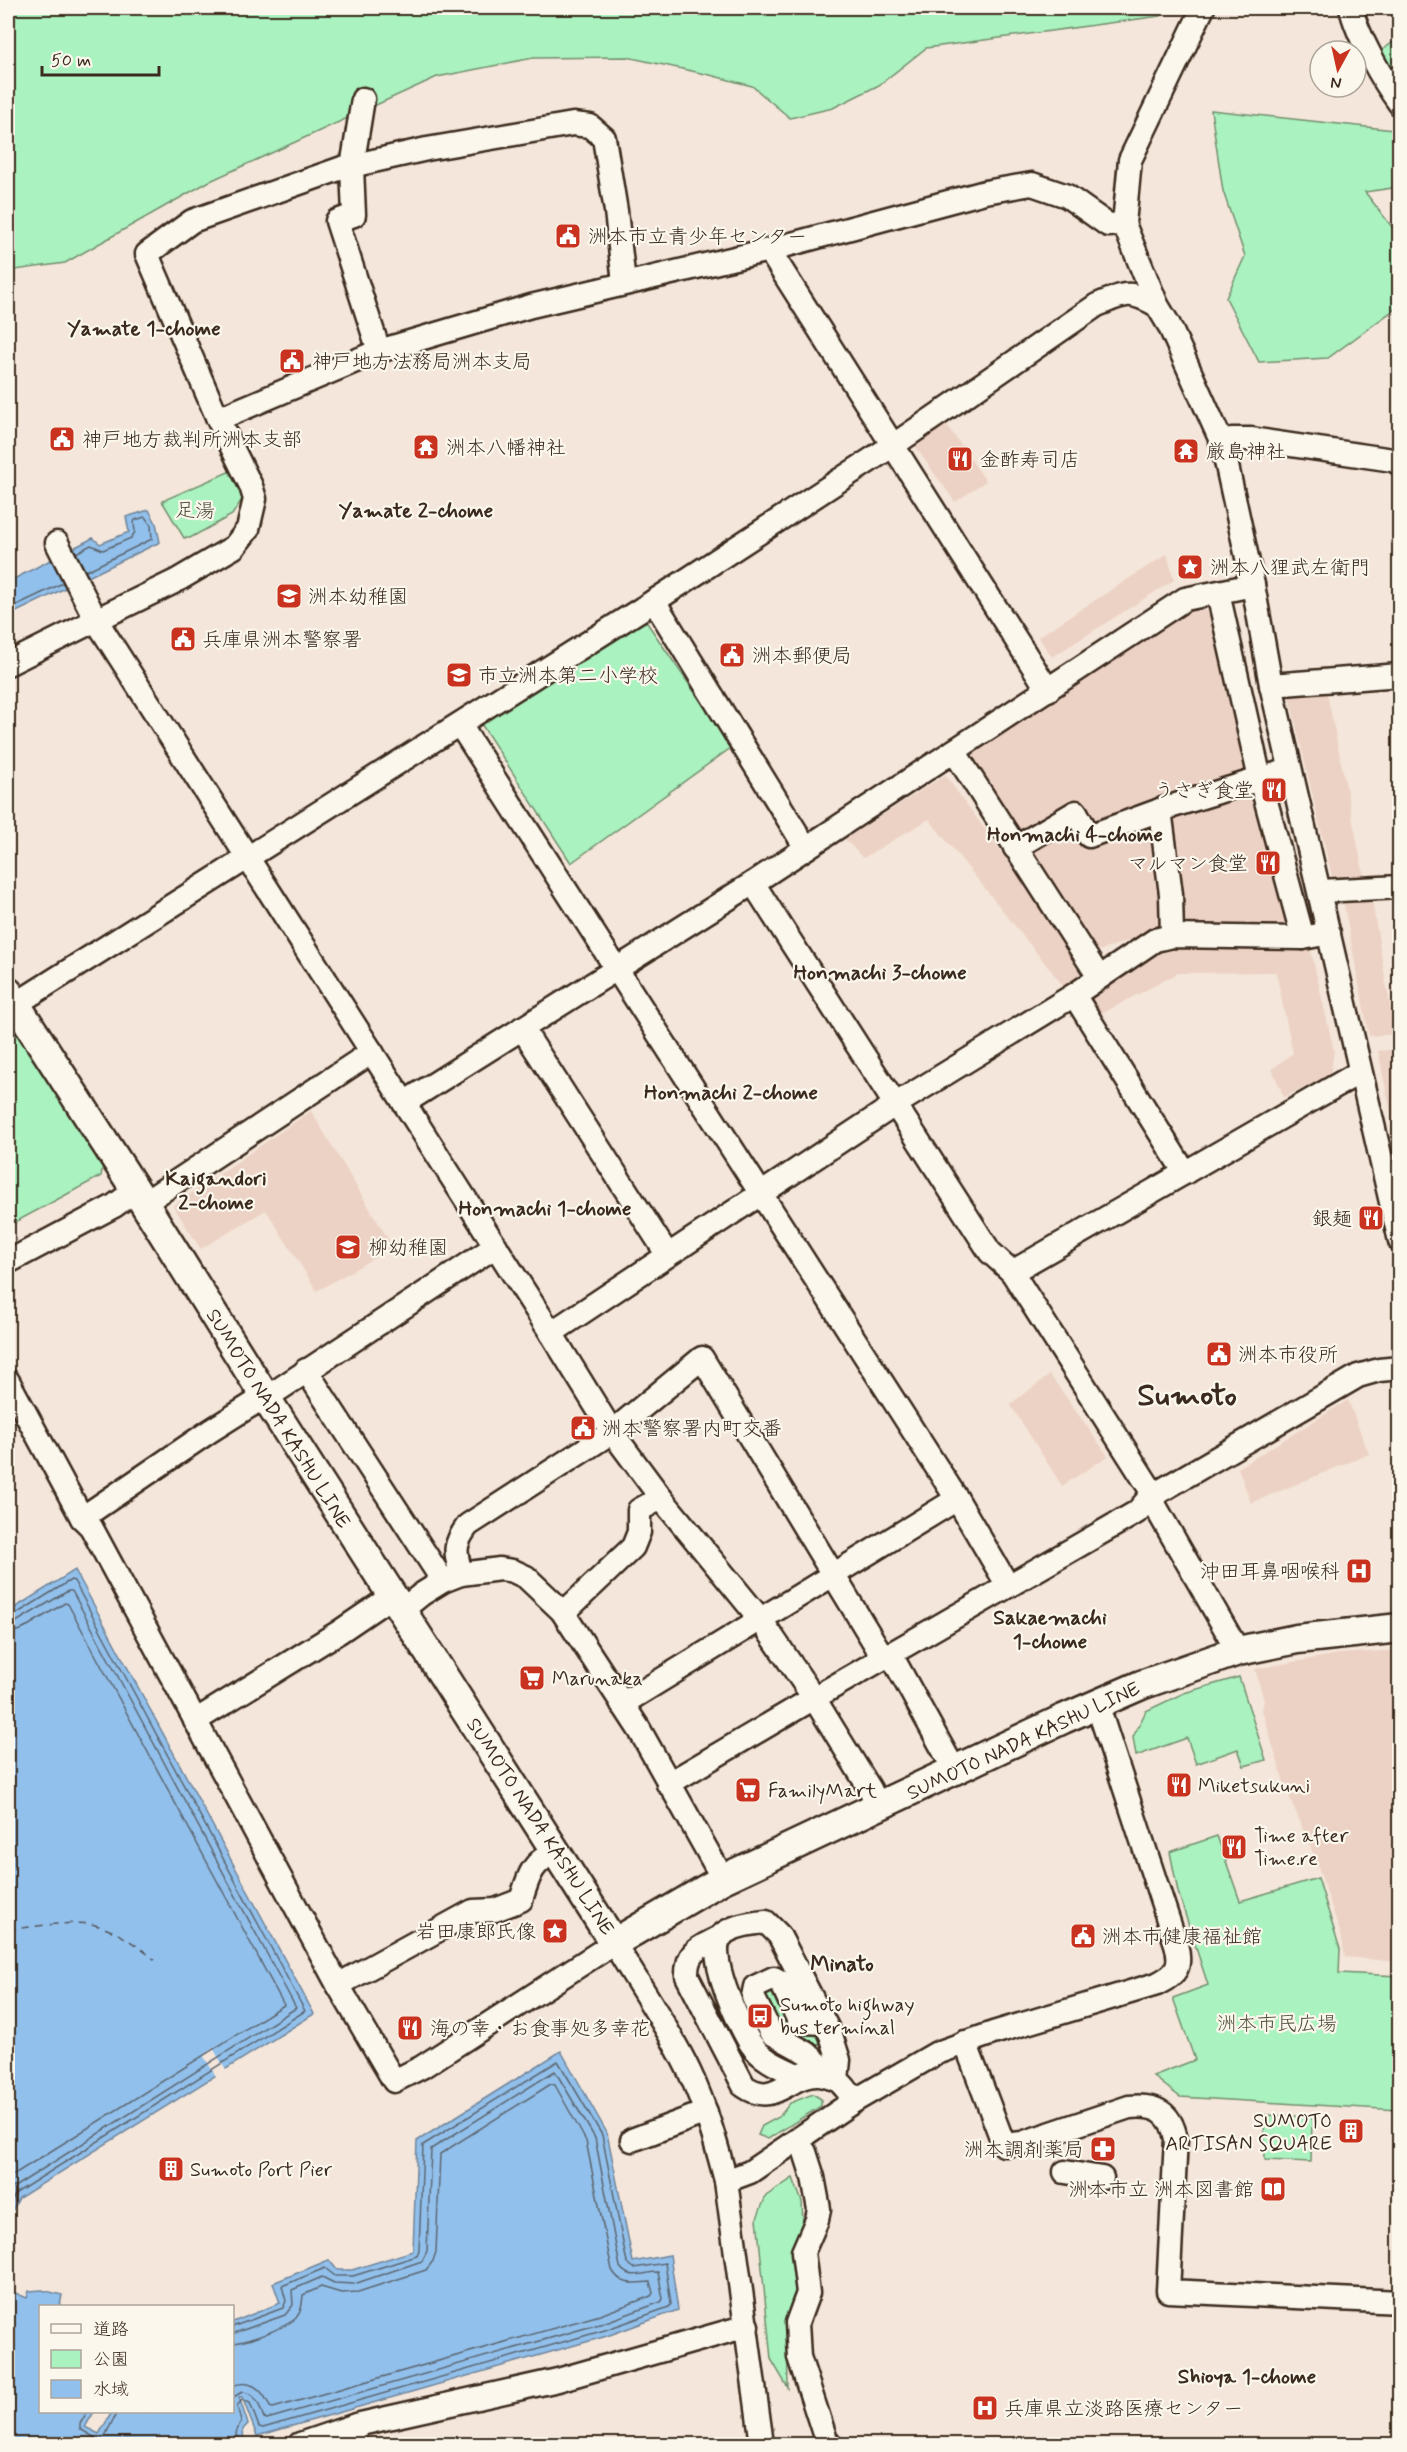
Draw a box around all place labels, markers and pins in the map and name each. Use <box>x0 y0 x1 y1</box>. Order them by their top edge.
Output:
public building icon: 洲本市立青少年センター <box>553 221 583 251</box>
place label: 洲本市立青少年センター <box>588 224 807 251</box>
public building icon: 神戸地方法務局洲本支局 <box>277 346 307 376</box>
place label: 神戸地方法務局洲本支局 <box>312 349 532 376</box>
public building icon: 神戸地方裁判所洲本支部 <box>47 424 77 454</box>
place label: 神戸地方裁判所洲本支部 <box>82 427 302 454</box>
temple icon: 洲本八幡神社 <box>411 432 441 462</box>
place label: 洲本八幡神社 <box>446 435 566 462</box>
temple icon: 厳島神社 <box>1171 436 1201 466</box>
place label: 厳島神社 <box>1206 439 1286 466</box>
restaurant icon: 金酢寿司店 <box>945 444 975 474</box>
place label: 金酢寿司店 <box>980 447 1080 474</box>
place icon: 洲本八狸武左衛門 <box>1175 552 1205 582</box>
place label: 洲本八狸武左衛門 <box>1210 555 1370 582</box>
school or university icon: 洲本幼稚園 <box>274 581 304 611</box>
place label: 洲本幼稚園 <box>308 584 408 611</box>
public building icon: 兵庫県洲本警察署 <box>168 624 198 654</box>
place label: 兵庫県洲本警察署 <box>202 627 362 654</box>
public building icon: 洲本郵便局 <box>717 640 747 670</box>
place label: 洲本郵便局 <box>752 643 852 670</box>
school or university icon: 市立洲本第二小学校 <box>444 660 474 690</box>
place label: 市立洲本第二小学校 <box>478 663 658 690</box>
restaurant icon: うさぎ食堂 <box>1259 775 1289 805</box>
place label: うさぎ食堂 <box>1154 778 1254 805</box>
restaurant icon: マルマン食堂 <box>1253 848 1283 878</box>
place label: マルマン食堂 <box>1128 851 1248 878</box>
restaurant icon: 銀麺 <box>1356 1203 1386 1233</box>
place label: 銀麺 <box>1312 1206 1352 1233</box>
school or university icon: 柳幼稚園 <box>333 1232 363 1262</box>
place label: 柳幼稚園 <box>368 1235 448 1262</box>
public building icon: 洲本市役所 <box>1204 1339 1234 1369</box>
place label: 洲本市役所 <box>1238 1342 1338 1369</box>
public building icon: 洲本警察署内町交番 <box>568 1413 598 1443</box>
place label: 洲本警察署内町交番 <box>602 1416 782 1443</box>
hospital icon: 沖田耳鼻咽喉科 <box>1344 1556 1374 1586</box>
place label: 沖田耳鼻咽喉科 <box>1200 1559 1340 1586</box>
supermarket icon: Marunaka <box>517 1663 547 1693</box>
place label: Marunaka <box>552 1666 643 1693</box>
restaurant icon: Miketsukuni <box>1164 1770 1194 1800</box>
place label: Miketsukuni <box>1198 1773 1310 1800</box>
supermarket icon: FamilyMart <box>733 1775 763 1805</box>
place label: FamilyMart <box>768 1778 877 1805</box>
place label: Time after Time.re <box>1254 1823 1349 1873</box>
restaurant icon: Time after Time.re <box>1219 1832 1249 1862</box>
place icon: 岩田康郎氏像 <box>540 1916 570 1946</box>
place label: 岩田康郎氏像 <box>416 1919 536 1946</box>
public building icon: 洲本市健康福祉館 <box>1068 1921 1098 1951</box>
place label: 洲本市健康福祉館 <box>1102 1924 1262 1951</box>
place label: Sumoto highway bus terminal <box>780 1992 914 2042</box>
bus stop icon: Sumoto highway bus terminal <box>745 2001 775 2031</box>
restaurant icon: 海の幸・お食事処多幸花 <box>395 2013 425 2043</box>
place label: 海の幸・お食事処多幸花 <box>430 2016 650 2043</box>
place label: SUMOTO ARTISAN SQUARE <box>1165 2108 1332 2158</box>
building icon: SUMOTO ARTISAN SQUARE <box>1336 2116 1366 2146</box>
pharmacy icon: 洲本調剤薬局 <box>1088 2134 1118 2164</box>
place label: 洲本調剤薬局 <box>964 2137 1084 2164</box>
building icon: Sumoto Port Pier <box>156 2154 186 2184</box>
place label: Sumoto Port Pier <box>190 2157 333 2184</box>
library icon: 洲本市立 洲本図書館 <box>1258 2174 1288 2204</box>
place label: 洲本市立 洲本図書館 <box>1069 2177 1254 2204</box>
hospital icon: 兵庫県立淡路医療センター <box>970 2393 1000 2423</box>
place label: 兵庫県立淡路医療センター <box>1004 2396 1243 2423</box>

